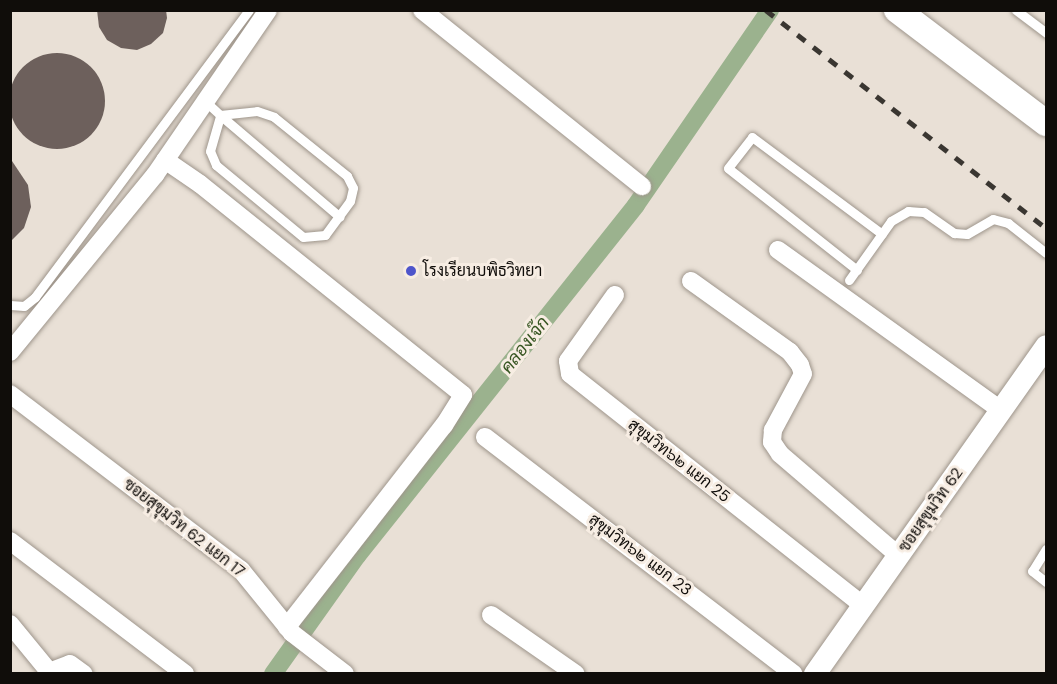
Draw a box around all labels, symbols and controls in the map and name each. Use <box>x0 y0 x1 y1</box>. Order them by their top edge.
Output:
place label: โรงเรียนบพิธวิทยา <box>423 261 542 281</box>
marker: โรงเรียนบพิธวิทยา <box>404 264 418 278</box>
water label: คลองเจ๊ก <box>496 312 554 378</box>
street label: สุขุมวิท๖๒ แยก 25 <box>624 415 734 507</box>
street label: ซอยสุขุมวิท 62 <box>895 464 967 556</box>
street label: ซอยสุขุมวิท 62 แยก 17 <box>120 475 248 581</box>
street label: สุขุมวิท๖๒ แยก 23 <box>585 510 695 600</box>

